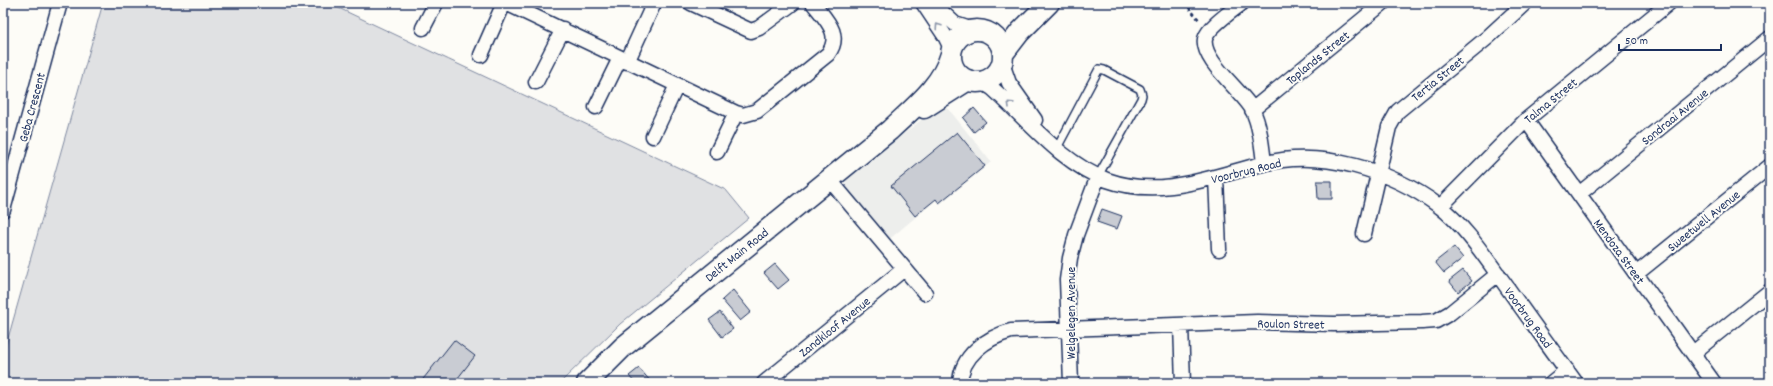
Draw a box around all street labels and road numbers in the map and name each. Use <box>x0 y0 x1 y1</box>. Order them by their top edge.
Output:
street label: Toplands Street <box>1283 27 1355 91</box>
street label: Tertia Street <box>1408 52 1469 107</box>
street label: Geba Crescent <box>15 71 52 144</box>
street label: Talma Street <box>1521 74 1583 129</box>
street label: Sondraai Avenue <box>1638 85 1713 151</box>
street label: Voorbrug Road <box>1210 155 1284 190</box>
street label: Sweetwell Avenue <box>1664 186 1745 257</box>
street label: Mendoza Street <box>1588 216 1648 289</box>
street label: Delft Main Road <box>702 224 774 288</box>
street label: Welgelegen Avenue <box>1063 266 1082 359</box>
street label: Voorbrug Road <box>1498 284 1556 353</box>
street label: Zandkloof Avenue <box>796 293 876 363</box>
street label: Roulon Street <box>1257 315 1325 336</box>

